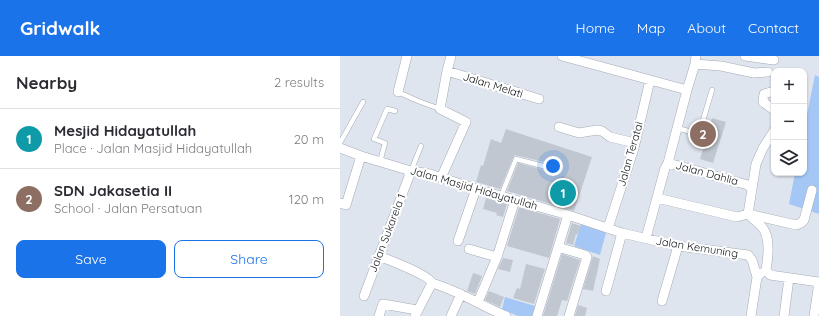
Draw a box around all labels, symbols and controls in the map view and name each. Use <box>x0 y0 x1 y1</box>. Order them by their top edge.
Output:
text: Gridwalk <box>20 16 100 40</box>
text: Home <box>576 19 615 37</box>
text: Map <box>637 19 665 37</box>
text: About <box>687 19 726 37</box>
text: Contact <box>748 19 799 37</box>
map controls <box>771 68 807 176</box>
button: + <box>771 68 807 104</box>
street label: Jalan Melati <box>461 69 525 101</box>
text: Nearby <box>16 72 77 93</box>
text: 2 results <box>274 74 324 90</box>
button: − <box>771 104 807 140</box>
pin: 2 <box>690 119 716 149</box>
street label: Jalan Teratai <box>614 120 646 188</box>
text: Mesjid Hidayatullah <box>54 121 196 140</box>
text: 1 <box>26 131 32 147</box>
text: 20 m <box>294 131 324 147</box>
text: Place · Jalan Masjid Hidayatullah <box>54 140 252 156</box>
button: layers <box>771 140 807 176</box>
your location <box>543 156 563 176</box>
street label: Jalan Dahlia <box>674 158 740 188</box>
street label: Jalan Masjid Hidayatullah <box>409 163 539 213</box>
pin: 1 <box>550 178 576 208</box>
text: SDN Jakasetia II <box>54 181 172 200</box>
text: 2 <box>25 191 33 207</box>
text: 120 m <box>289 191 324 207</box>
street label: Jalan Sukarela 1 <box>366 192 408 274</box>
text: School · Jalan Persatuan <box>54 200 202 216</box>
street label: Jalan Kemuning <box>655 234 739 260</box>
button: Save <box>16 240 166 278</box>
button: Share <box>174 240 324 278</box>

